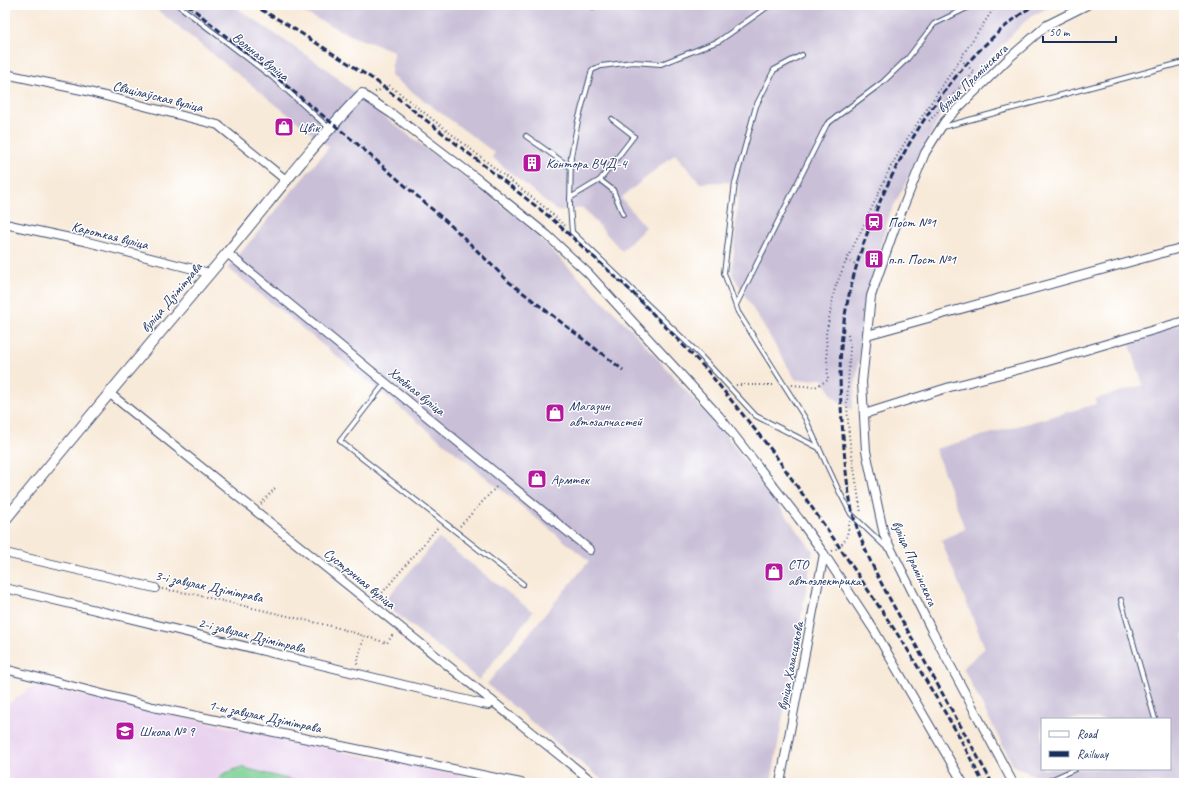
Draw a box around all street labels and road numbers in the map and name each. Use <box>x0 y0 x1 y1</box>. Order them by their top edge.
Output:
street label: Вольная вуліца <box>229 28 293 85</box>
street label: вуліца Прамінскага <box>933 39 1012 116</box>
street label: Свяцілаўская вуліца <box>111 77 206 116</box>
street label: Кароткая вуліца <box>70 218 151 253</box>
street label: вуліца Дзімітрава <box>137 258 207 336</box>
street label: Хлебная вуліца <box>385 363 449 420</box>
street label: вуліца Прамінскага <box>888 518 942 610</box>
street label: Сустрэчная вуліца <box>320 544 400 613</box>
street label: 3-і завулак Дзімітрава <box>153 567 266 607</box>
street label: 2-і завулак Дзімітрава <box>197 614 309 657</box>
street label: вуліца Халасцякова <box>774 619 808 712</box>
street label: 1-ы завулак Дзімітрава <box>207 696 324 737</box>

